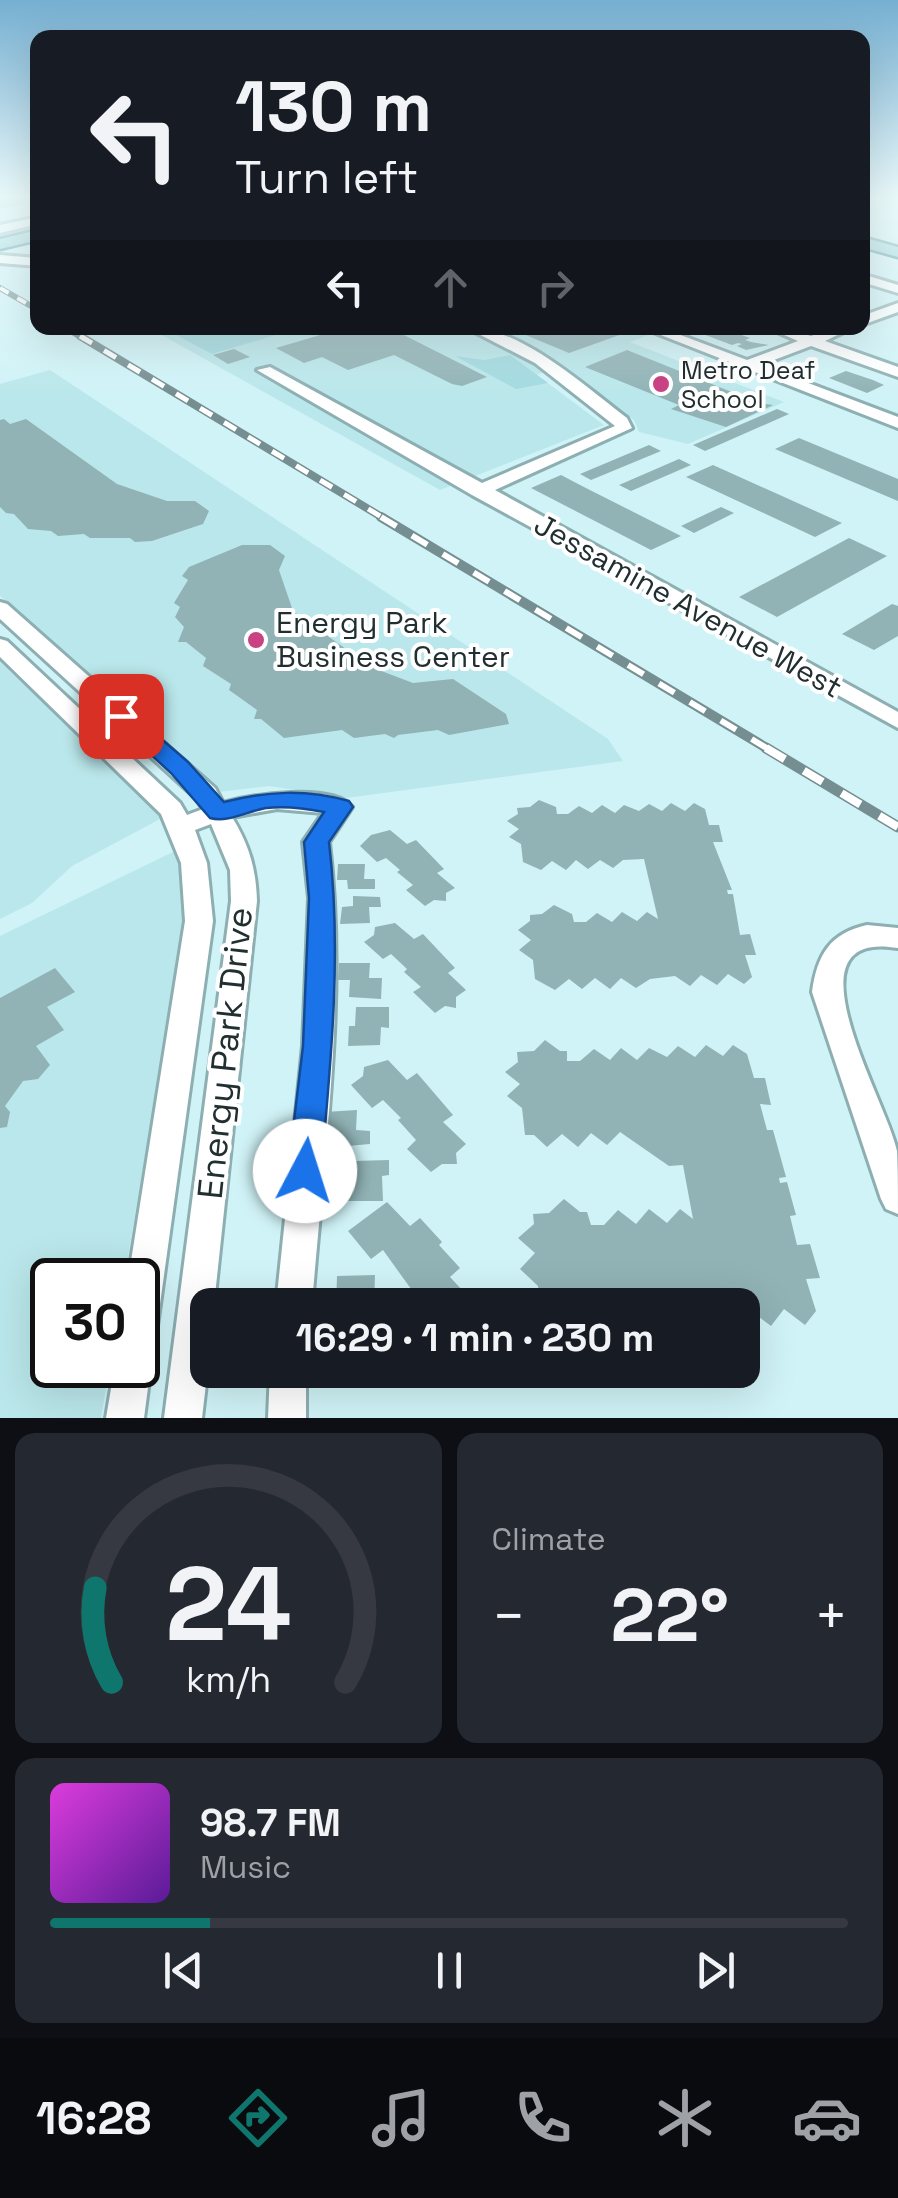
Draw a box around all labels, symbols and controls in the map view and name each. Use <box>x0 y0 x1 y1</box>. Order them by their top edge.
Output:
text: 130 m <box>235 62 432 151</box>
icon: left <box>70 70 200 200</box>
text: Turn left <box>235 149 418 206</box>
icon: left <box>318 260 373 315</box>
icon: ahead <box>423 260 478 315</box>
icon: right <box>528 260 583 315</box>
place label: Metro Deaf School <box>681 354 815 415</box>
marker: Metro Deaf School <box>650 373 672 395</box>
street label: Jessamine Avenue West <box>527 505 849 707</box>
place label: Energy Park Business Center <box>276 603 510 676</box>
marker: Energy Park Business Center <box>245 629 267 651</box>
pin <box>79 674 164 759</box>
icon: arrive <box>94 689 149 744</box>
street label: Energy Park Drive <box>188 905 262 1201</box>
position arrow <box>253 1119 357 1223</box>
speed limit sign: 30 <box>30 1258 160 1388</box>
text: 16:29 · 1 min · 230 m <box>296 1314 654 1362</box>
text: Climate <box>492 1519 606 1559</box>
text: 24 <box>165 1538 291 1670</box>
text: 22° <box>610 1567 729 1663</box>
text: − <box>492 1581 526 1651</box>
text: + <box>814 1581 848 1651</box>
text: km/h <box>186 1657 271 1702</box>
text: 98.7 FM <box>200 1799 341 1847</box>
text: Music <box>200 1847 291 1887</box>
icon: previous <box>156 1943 211 1998</box>
icon: pause <box>422 1943 477 1998</box>
icon: next <box>688 1943 743 1998</box>
icon: directions <box>223 2083 293 2153</box>
icon: music <box>366 2083 436 2153</box>
icon: phone <box>508 2083 578 2153</box>
icon: climate <box>650 2083 720 2153</box>
icon: car <box>792 2083 862 2153</box>
text: 16:28 <box>36 2090 151 2147</box>

